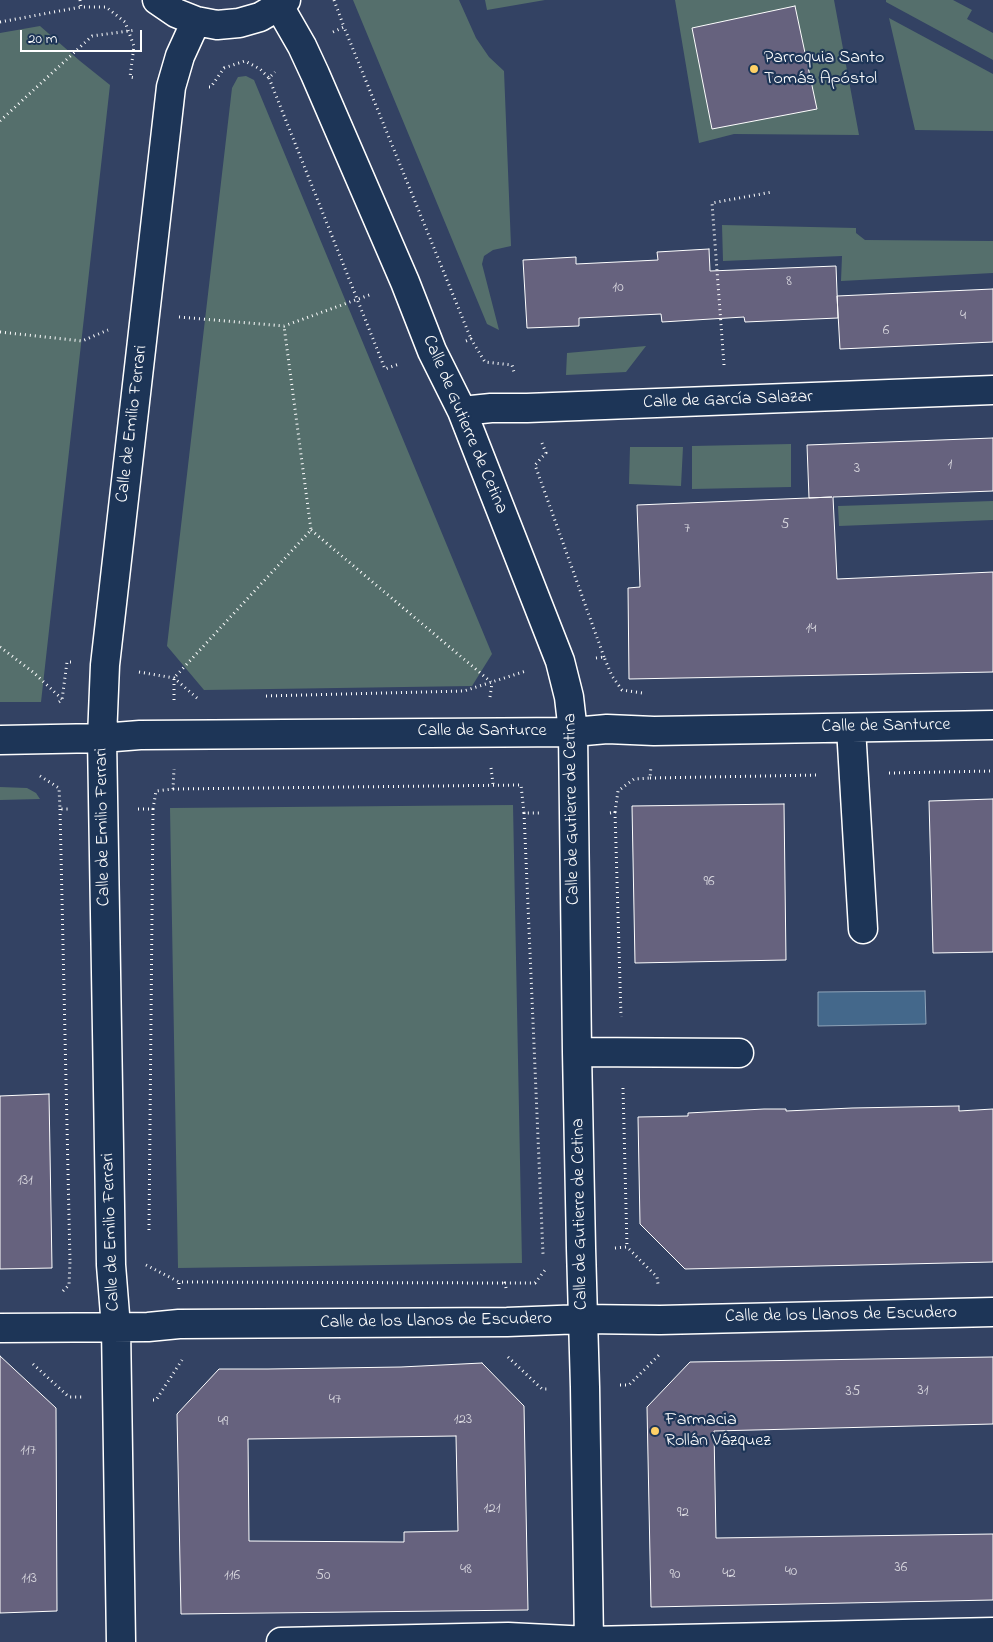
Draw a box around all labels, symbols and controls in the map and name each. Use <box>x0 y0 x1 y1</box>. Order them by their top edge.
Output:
scale bar <box>22 20 145 52</box>
text: 20 m <box>28 28 57 50</box>
place label: Parroquia Santo Tomás Apóstol <box>764 48 884 90</box>
marker: Parroquia Santo Tomás Apóstol <box>748 63 760 75</box>
house number: 8 <box>786 274 792 292</box>
house number: 10 <box>612 280 624 298</box>
house number: 4 <box>960 308 966 326</box>
house number: 6 <box>883 323 889 341</box>
street label: Calle de Gutierre de Cetina <box>417 332 511 518</box>
street label: Calle de Emilio Ferrari <box>113 344 153 504</box>
street label: Calle de García Salazar <box>643 387 813 415</box>
house number: 1 <box>948 457 952 475</box>
house number: 3 <box>854 461 860 479</box>
house number: 5 <box>781 517 789 535</box>
house number: 7 <box>684 521 690 539</box>
house number: 14 <box>806 621 816 639</box>
street label: Calle de Gutierre de Cetina <box>561 713 585 905</box>
street label: Calle de Santurce <box>821 715 951 739</box>
street label: Calle de Santurce <box>418 721 546 743</box>
street label: Calle de Emilio Ferrari <box>92 748 116 906</box>
house number: 96 <box>703 874 715 892</box>
street label: Calle de Gutierre de Cetina <box>569 1118 593 1310</box>
street label: Calle de Emilio Ferrari <box>98 1152 126 1312</box>
house number: 131 <box>17 1173 33 1191</box>
street label: Calle de los Llanos de Escudero <box>725 1303 957 1329</box>
street label: Calle de los Llanos de Escudero <box>320 1309 552 1335</box>
house number: 31 <box>918 1383 928 1401</box>
house number: 35 <box>846 1384 860 1402</box>
house number: 47 <box>329 1392 341 1410</box>
place label: Farmacia Rollán Vázquez <box>665 1410 771 1452</box>
house number: 123 <box>454 1412 472 1430</box>
house number: 49 <box>218 1414 228 1432</box>
marker: Farmacia Rollán Vázquez <box>649 1425 661 1437</box>
house number: 117 <box>20 1443 36 1461</box>
house number: 121 <box>484 1501 500 1519</box>
house number: 92 <box>677 1505 689 1523</box>
house number: 36 <box>895 1560 907 1578</box>
house number: 48 <box>460 1562 472 1580</box>
house number: 40 <box>785 1564 797 1582</box>
house number: 42 <box>722 1566 736 1584</box>
house number: 90 <box>670 1567 680 1585</box>
house number: 116 <box>224 1568 240 1586</box>
house number: 50 <box>315 1568 331 1586</box>
house number: 113 <box>21 1571 37 1589</box>

